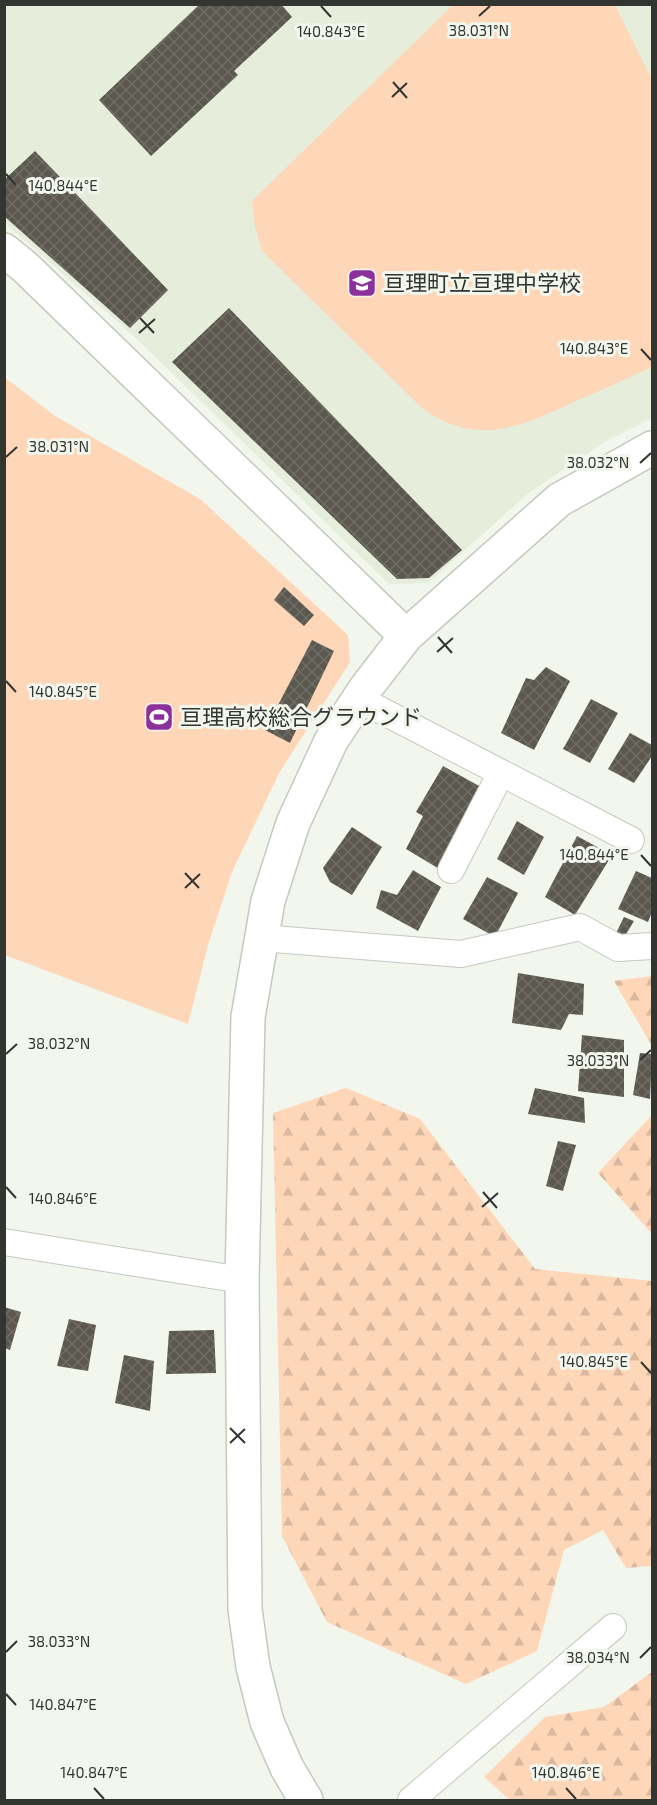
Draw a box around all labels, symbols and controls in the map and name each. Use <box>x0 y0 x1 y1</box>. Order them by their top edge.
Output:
text: 38.031°N <box>449 21 509 39</box>
text: 140.843°E <box>297 22 365 40</box>
text: 140.844°E <box>28 176 98 194</box>
school or university icon: 亘理町立亘理中学校 <box>346 267 378 299</box>
place label: 亘理町立亘理中学校 <box>383 269 581 295</box>
text: 140.843°E <box>560 339 628 357</box>
text: 38.031°N <box>29 437 89 455</box>
text: 38.032°N <box>567 453 629 471</box>
text: 140.845°E <box>29 682 97 700</box>
sports icon: 亘理高校総合グラウンド <box>143 701 175 733</box>
place label: 亘理高校総合グラウンド <box>180 703 422 729</box>
text: 140.844°E <box>559 845 629 863</box>
text: 38.032°N <box>28 1034 90 1052</box>
text: 38.033°N <box>567 1051 629 1069</box>
text: 140.846°E <box>29 1189 97 1207</box>
text: 140.845°E <box>560 1352 628 1370</box>
text: 38.033°N <box>28 1632 90 1650</box>
text: 38.034°N <box>566 1648 630 1666</box>
text: 140.847°E <box>29 1695 97 1713</box>
text: 140.847°E <box>60 1763 128 1781</box>
text: 140.846°E <box>532 1763 600 1781</box>

